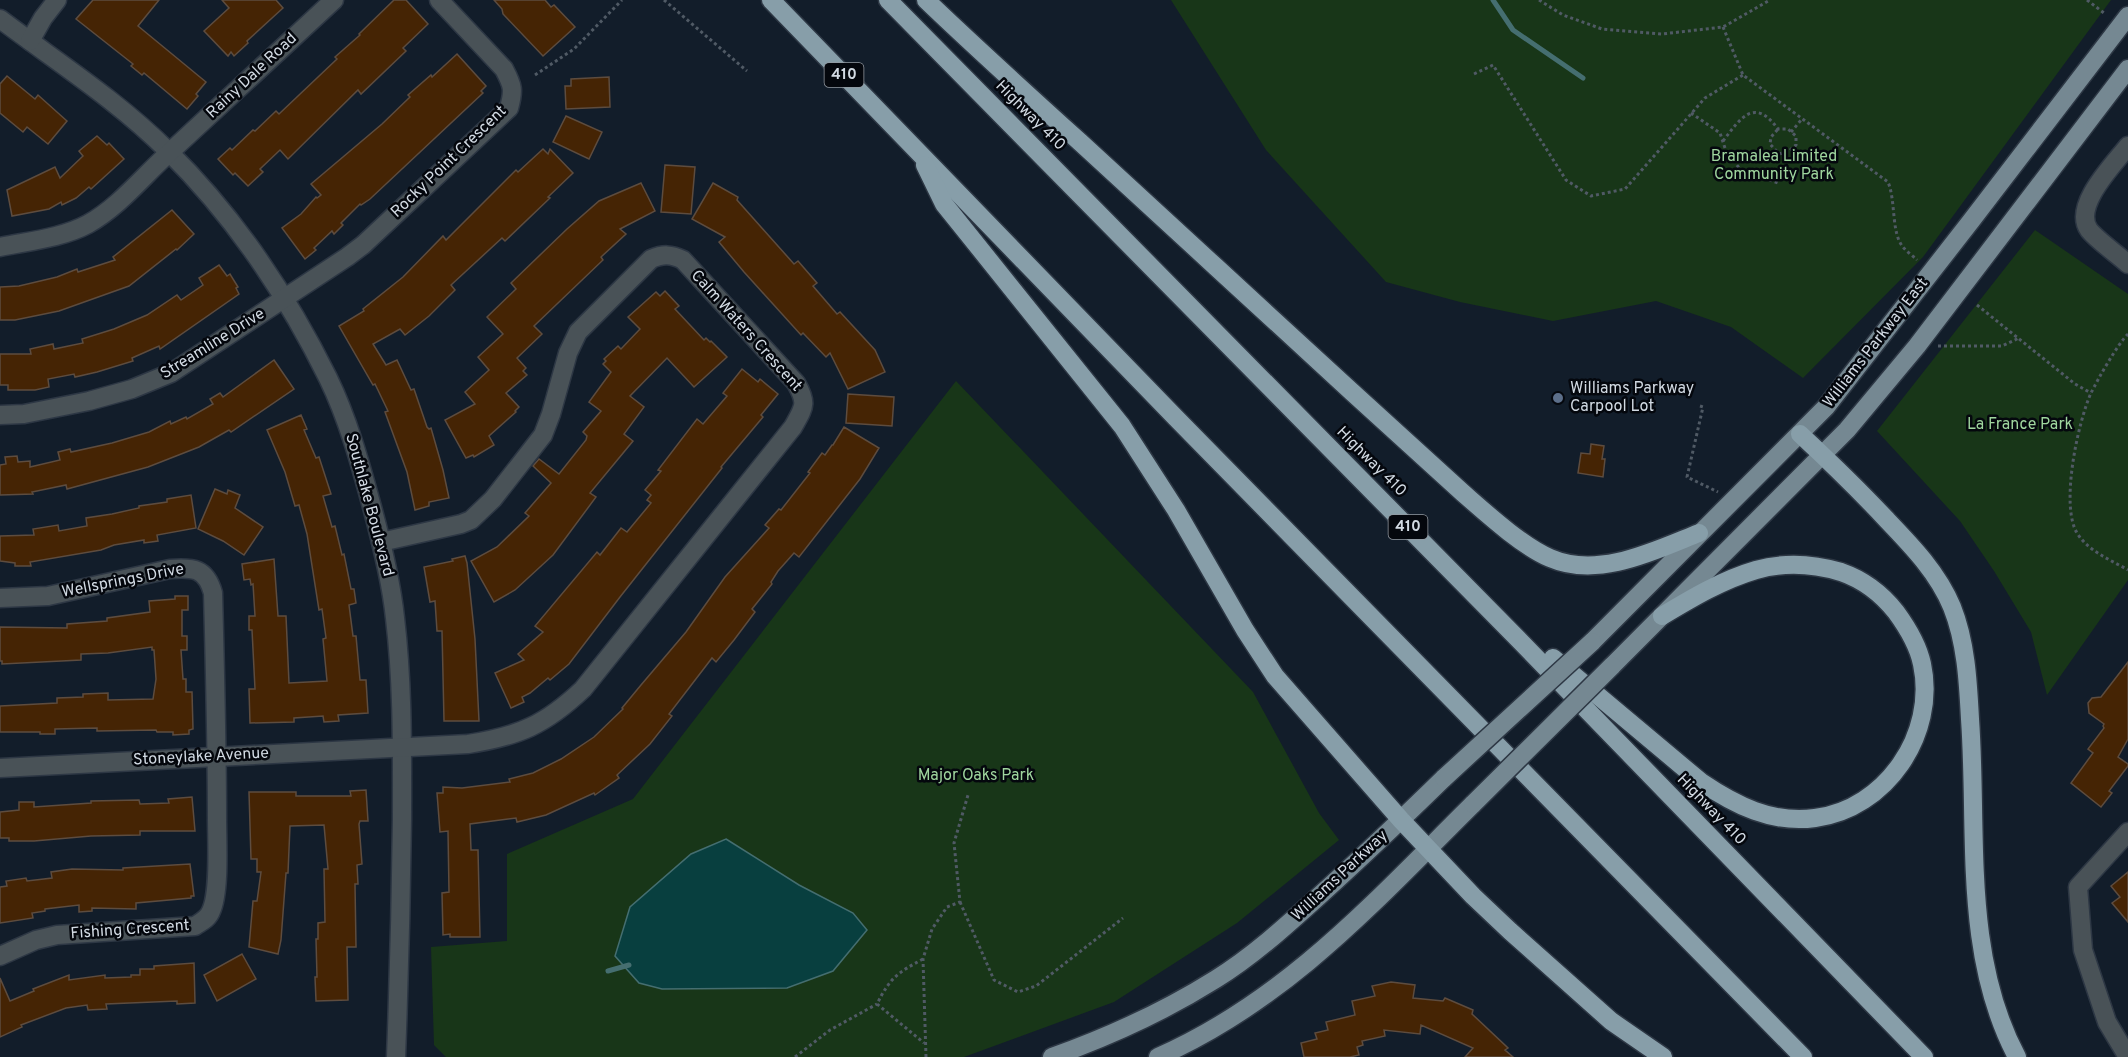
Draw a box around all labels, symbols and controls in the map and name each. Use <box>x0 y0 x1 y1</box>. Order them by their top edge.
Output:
street label: Rainy Dale Road <box>202 29 302 123</box>
road number: 410 <box>824 63 864 87</box>
street label: Highway 410 <box>991 77 1069 155</box>
street label: Rocky Point Crescent <box>387 102 511 222</box>
park label: Bramalea Limited Community Park <box>1711 147 1837 185</box>
street label: Calm Waters Crescent <box>686 266 806 396</box>
street label: Williams Parkway East <box>1819 274 1933 412</box>
street label: Streamline Drive <box>157 304 269 384</box>
place label: Williams Parkway Carpool Lot <box>1570 379 1694 417</box>
marker: Williams Parkway Carpool Lot <box>1551 391 1565 405</box>
park label: La France Park <box>1967 415 2073 435</box>
street label: Highway 410 <box>1332 423 1410 501</box>
street label: Southlake Boulevard <box>340 431 398 579</box>
road number: 410 <box>1388 515 1428 539</box>
street label: Wellsprings Drive <box>60 559 186 603</box>
street label: Stoneylake Avenue <box>133 743 269 771</box>
park label: Major Oaks Park <box>918 766 1034 786</box>
street label: Highway 410 <box>1672 770 1750 850</box>
street label: Williams Parkway <box>1288 826 1392 926</box>
street label: Fishing Crescent <box>70 916 190 944</box>

